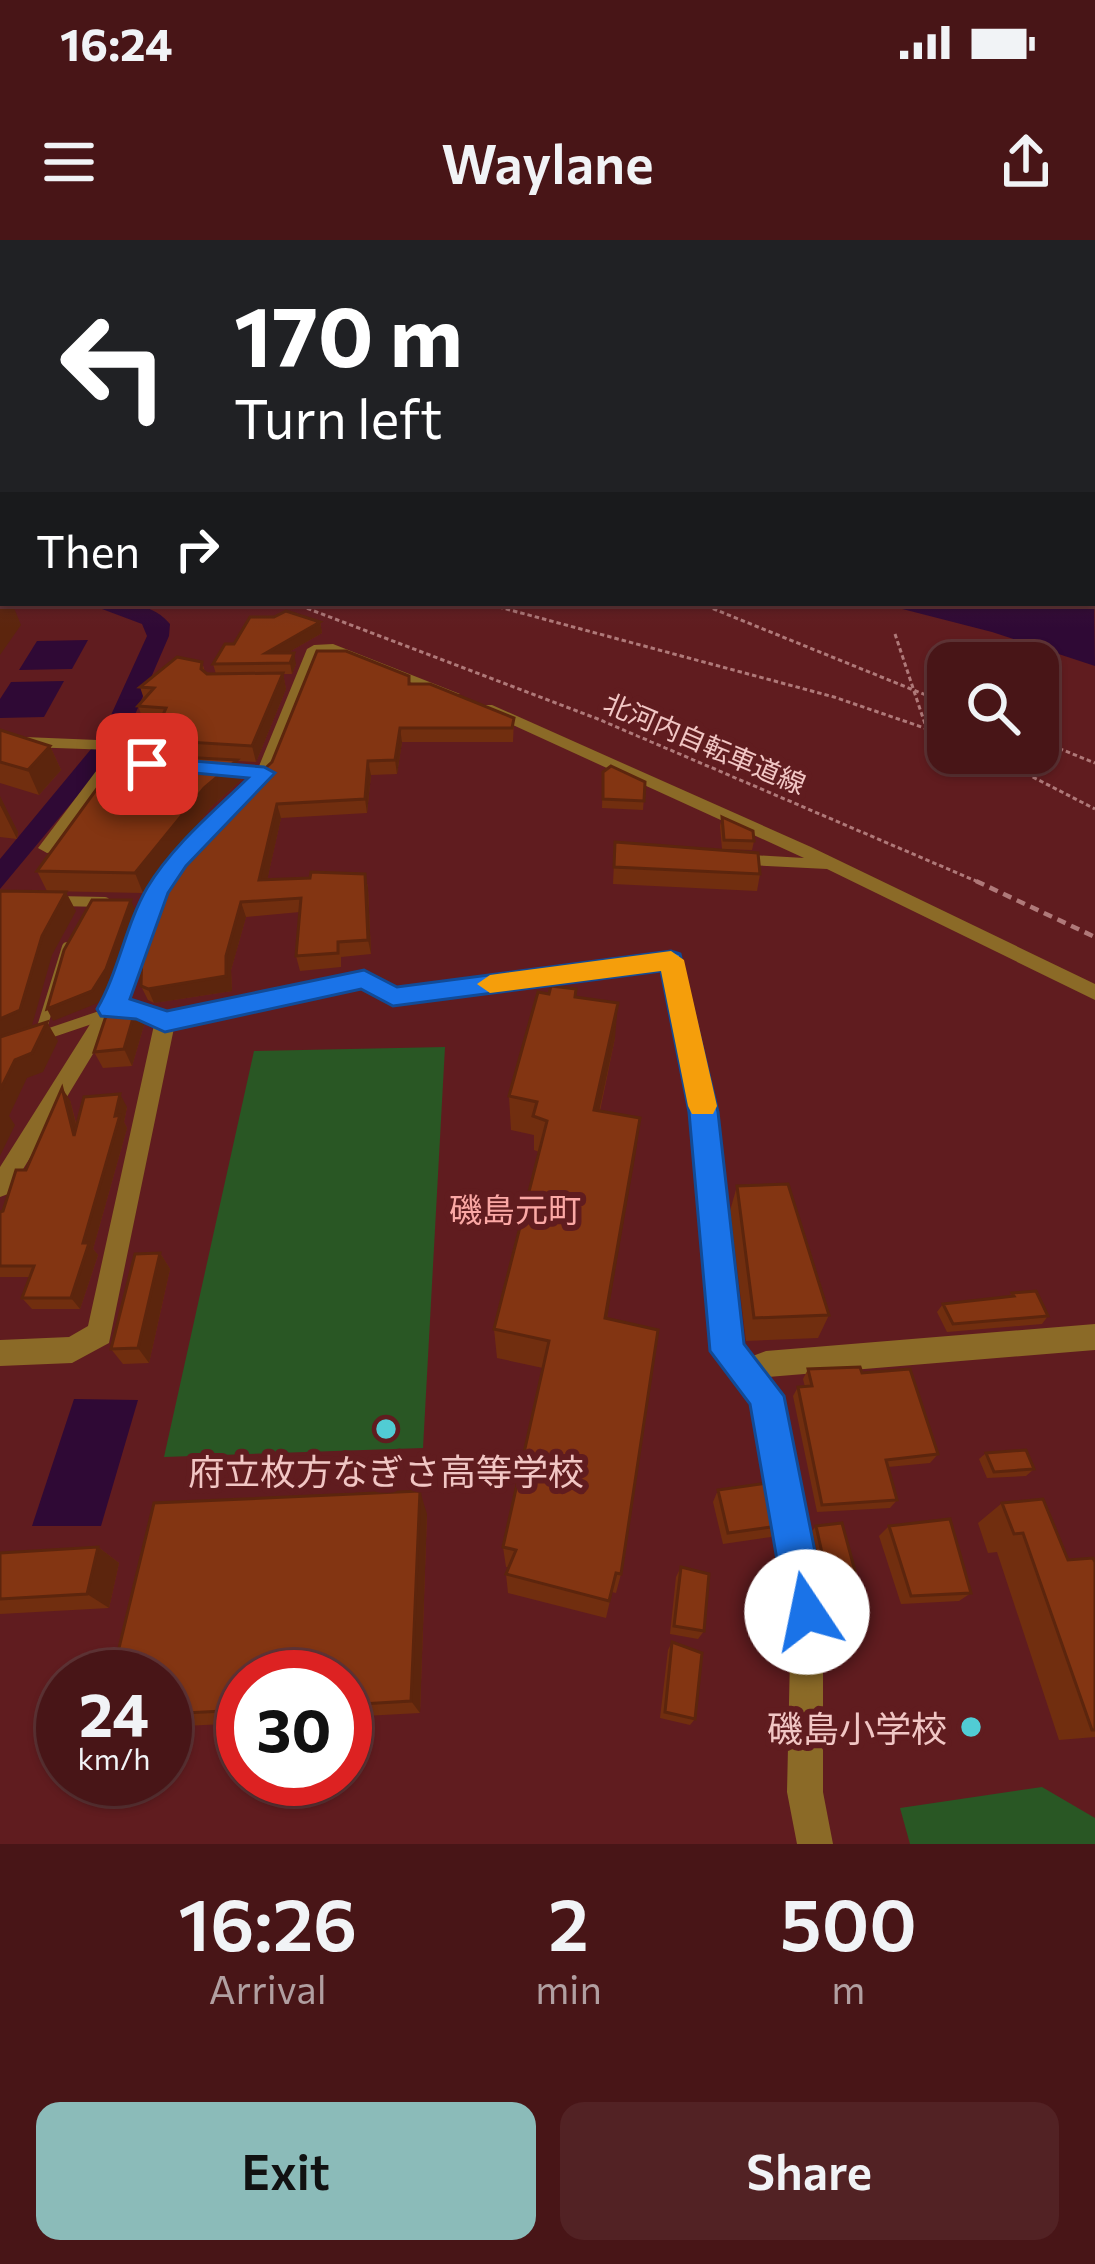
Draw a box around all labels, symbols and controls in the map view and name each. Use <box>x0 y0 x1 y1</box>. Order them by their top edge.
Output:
text: 16:24 <box>60 15 173 70</box>
icon: menu <box>36 129 102 195</box>
text: Waylane <box>441 129 654 195</box>
icon: share <box>993 129 1059 195</box>
text: 170 m <box>234 282 463 384</box>
icon: left <box>36 288 192 444</box>
text: Turn left <box>234 384 442 450</box>
icon: right <box>164 516 230 582</box>
text: Then <box>36 522 140 577</box>
map controls <box>927 642 1059 774</box>
button: search <box>927 642 1059 774</box>
street label: 北河内自転車道線 <box>599 686 811 800</box>
pin <box>96 713 198 815</box>
icon: arrive <box>114 731 180 797</box>
district label: 磯島元町 <box>449 1188 581 1229</box>
marker: 府立枚方なぎさ高等学校 <box>373 1416 399 1442</box>
place label: 府立枚方なぎさ高等学校 <box>188 1448 584 1492</box>
position arrow <box>744 1549 870 1675</box>
speed limit sign: 30 <box>216 1650 372 1806</box>
text: 24 <box>79 1676 149 1749</box>
place label: 磯島小学校 <box>767 1705 947 1749</box>
marker: 磯島小学校 <box>958 1714 984 1740</box>
text: km/h <box>78 1739 150 1776</box>
text: 16:26 <box>178 1878 357 1966</box>
text: 2 <box>548 1878 589 1966</box>
text: 500 <box>780 1878 917 1966</box>
text: Arrival <box>209 1964 327 2012</box>
text: min <box>535 1964 602 2012</box>
text: m <box>831 1964 865 2012</box>
button: Exit <box>36 2102 536 2240</box>
button: Share <box>560 2102 1059 2240</box>

